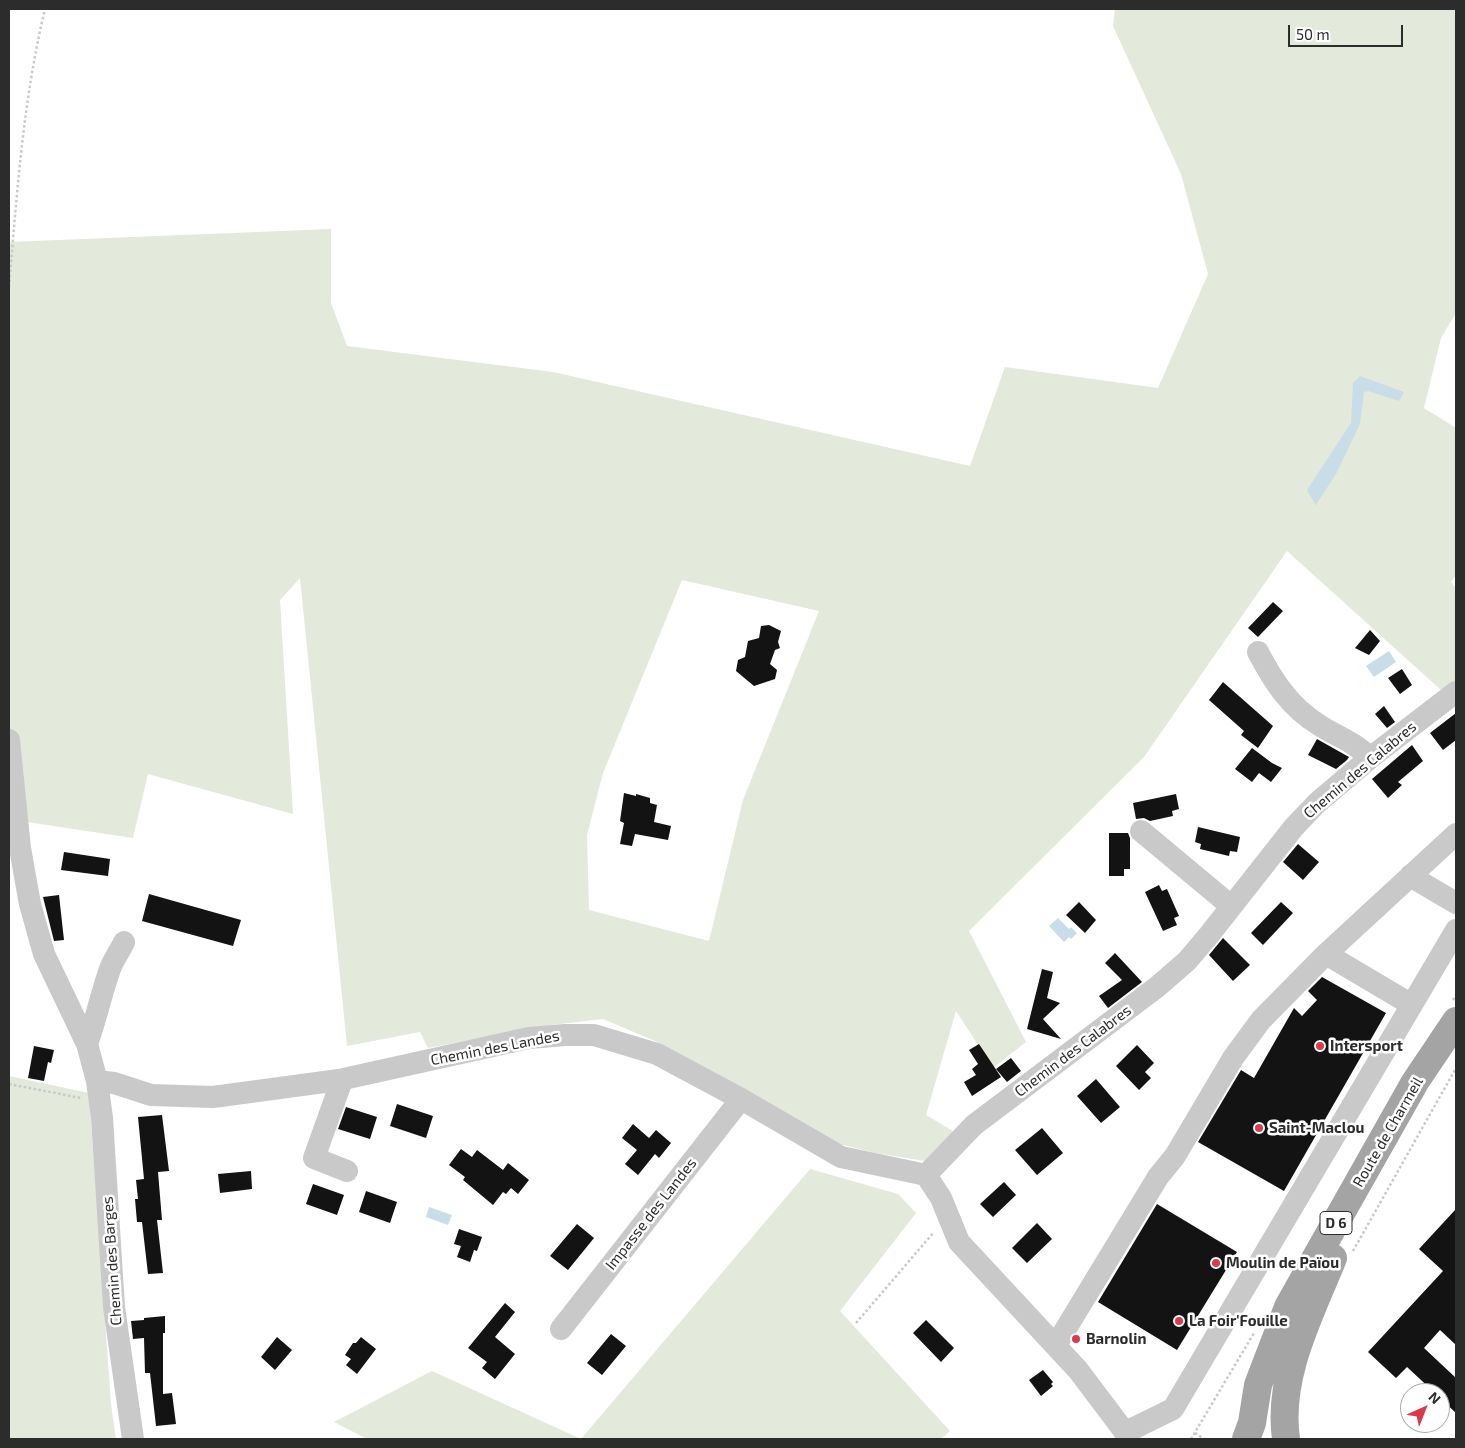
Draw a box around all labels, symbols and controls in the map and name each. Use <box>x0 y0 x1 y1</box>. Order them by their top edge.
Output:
scale bar <box>1290 15 1405 47</box>
text: 50 m <box>1296 25 1330 43</box>
street label: Chemin des Calabres <box>1300 718 1420 822</box>
street label: Chemin des Calabres <box>1011 1001 1135 1101</box>
street label: Chemin des Landes <box>429 1027 561 1069</box>
place label: Intersport <box>1330 1037 1403 1055</box>
marker: Intersport <box>1314 1040 1326 1052</box>
street label: Route de Charmeil <box>1349 1074 1427 1190</box>
place label: Saint-Maclou <box>1269 1119 1364 1137</box>
marker: Saint-Maclou <box>1253 1122 1265 1134</box>
street label: Impasse des Landes <box>602 1154 700 1274</box>
street label: Chemin des Barges <box>99 1196 125 1326</box>
road number: D 6 <box>1320 1212 1352 1234</box>
place label: Moulin de Païou <box>1226 1254 1339 1272</box>
marker: Moulin de Païou <box>1210 1257 1222 1269</box>
place label: La Foir'Fouille <box>1189 1312 1288 1330</box>
marker: La Foir'Fouille <box>1173 1315 1185 1327</box>
place label: Barnolin <box>1086 1330 1146 1348</box>
marker: Barnolin <box>1070 1333 1082 1345</box>
north arrow <box>1400 1383 1450 1433</box>
text: N <box>1426 1388 1445 1407</box>

